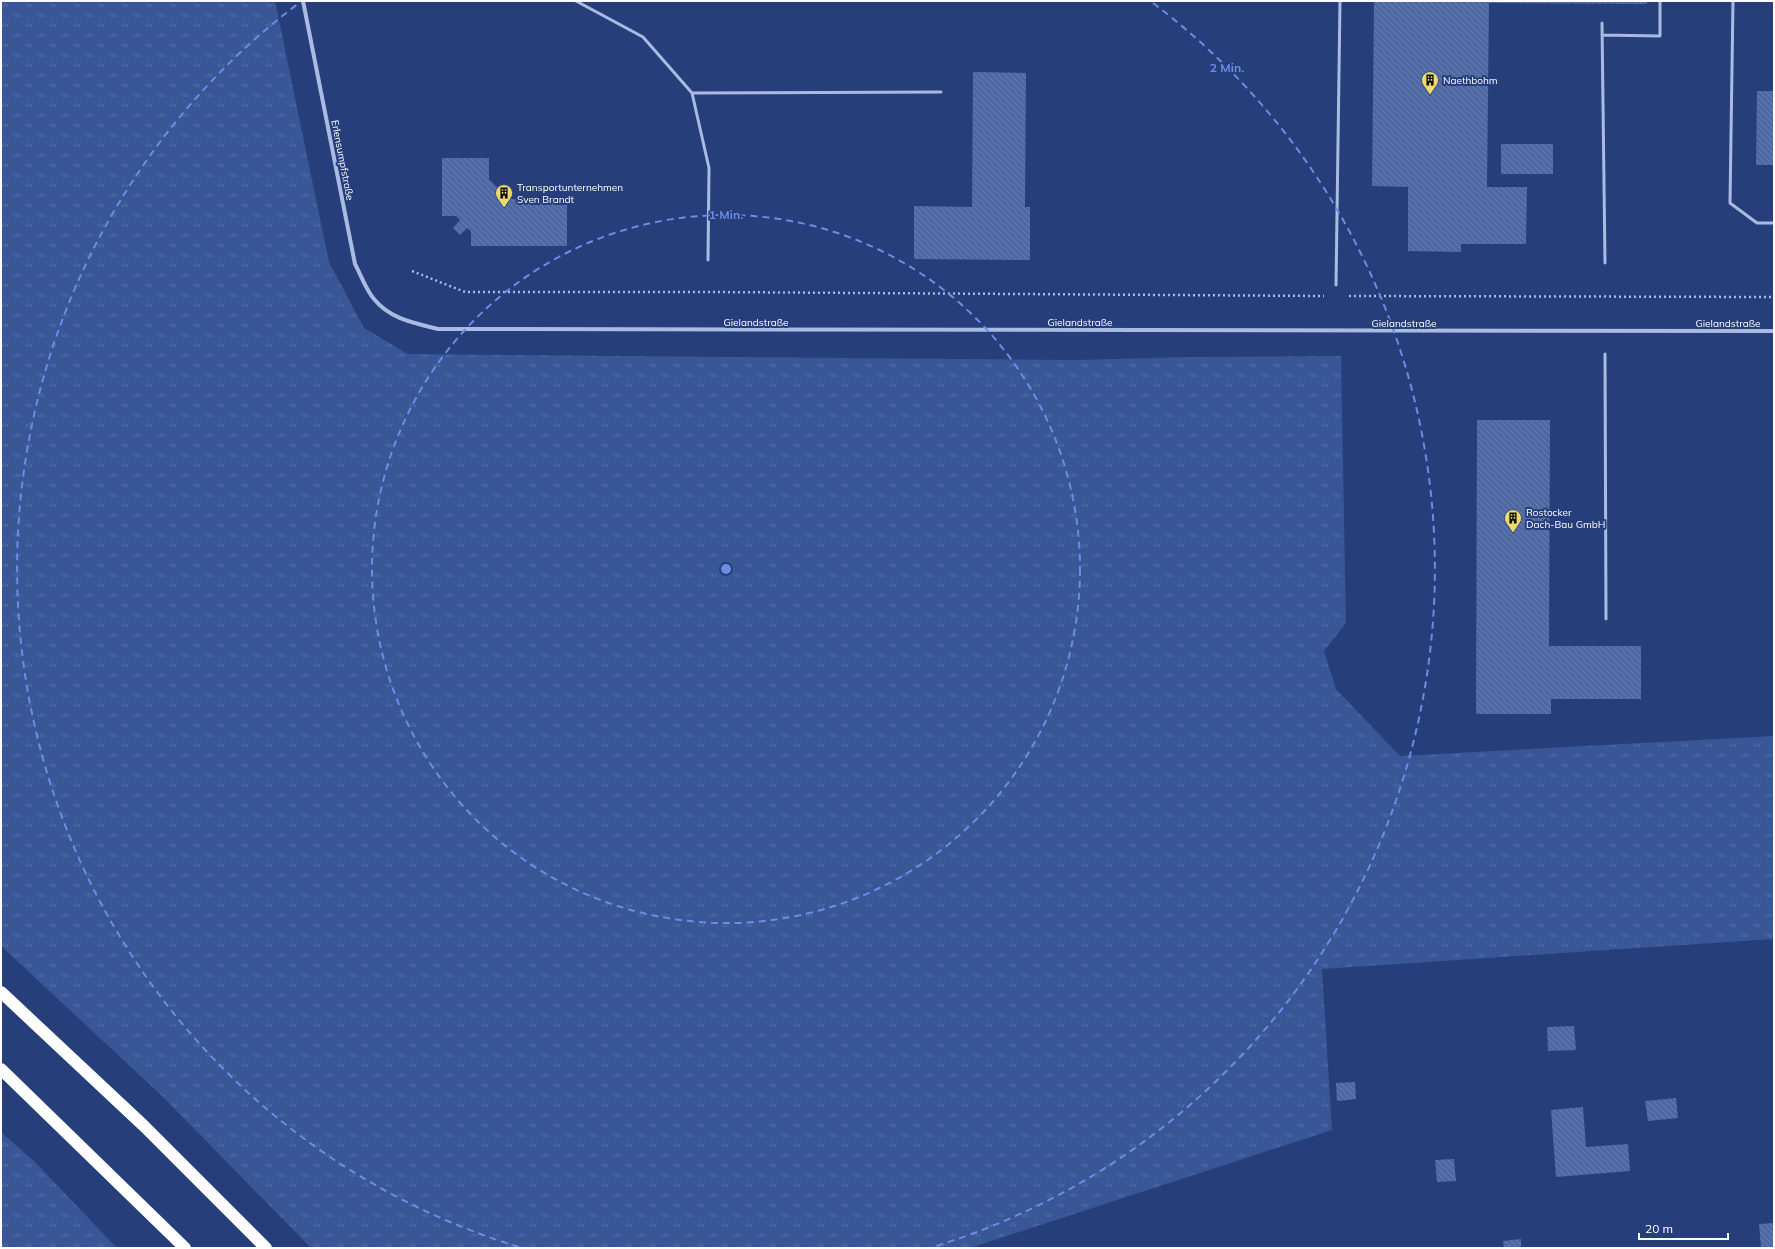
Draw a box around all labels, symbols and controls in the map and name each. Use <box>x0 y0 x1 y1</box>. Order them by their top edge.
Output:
text: 2 Min. <box>1210 60 1244 75</box>
building icon: Naethbohm <box>1420 70 1440 95</box>
place label: Naethbohm <box>1443 74 1498 87</box>
street label: Erlensumpfstraße <box>328 119 357 201</box>
place label: Transportunternehmen Sven Brandt <box>517 181 623 206</box>
building icon: Transportunternehmen Sven Brandt <box>494 183 514 208</box>
text: 1 Min. <box>709 207 743 222</box>
street label: Gielandstraße <box>723 316 789 329</box>
street label: Gielandstraße <box>1047 316 1113 329</box>
street label: Gielandstraße <box>1371 317 1437 330</box>
street label: Gielandstraße <box>1695 317 1761 330</box>
place label: Rostocker Dach-Bau GmbH <box>1526 506 1606 531</box>
building icon: Rostocker Dach-Bau GmbH <box>1503 508 1523 533</box>
centre of rings <box>719 562 733 576</box>
scale bar <box>1639 1215 1728 1241</box>
text: 20 m <box>1645 1221 1673 1236</box>

